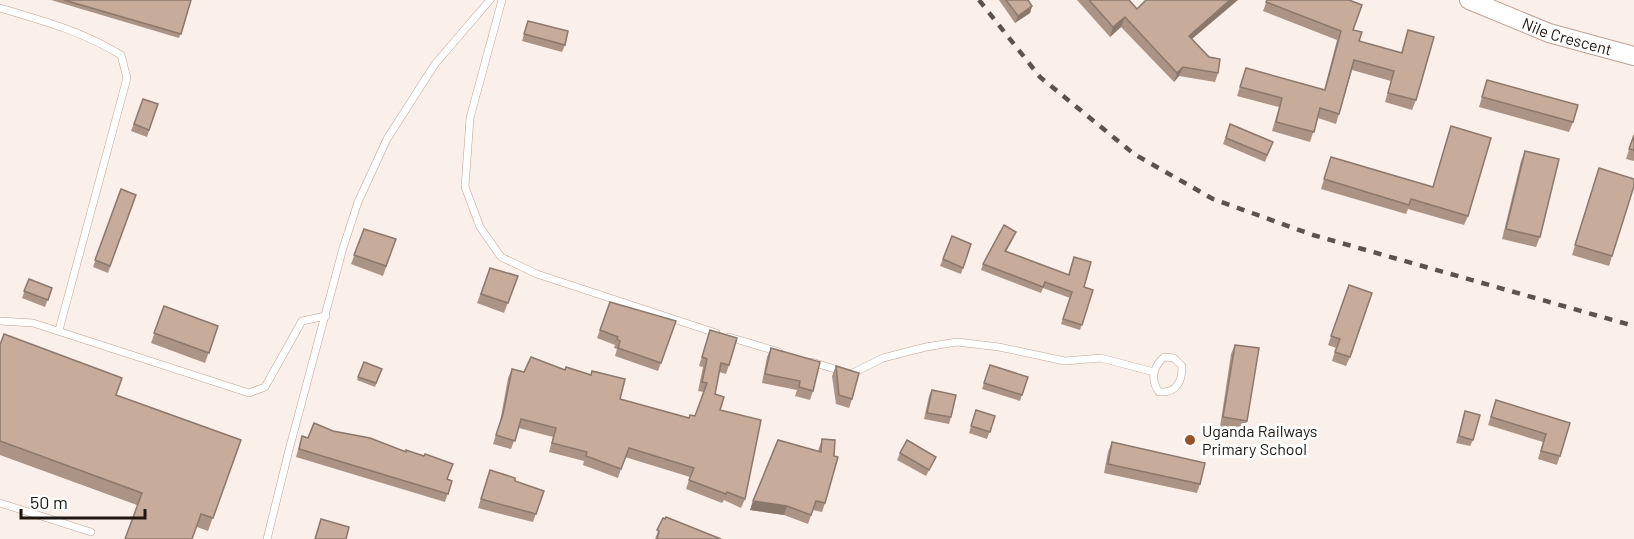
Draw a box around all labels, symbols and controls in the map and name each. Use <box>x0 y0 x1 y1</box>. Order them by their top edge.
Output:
street label: Nile Crescent <box>1520 13 1614 59</box>
place label: Uganda Railways Primary School <box>1202 421 1317 458</box>
marker: Uganda Railways Primary School <box>1183 433 1197 447</box>
scale bar <box>21 482 146 520</box>
text: 50 m <box>30 491 68 513</box>

